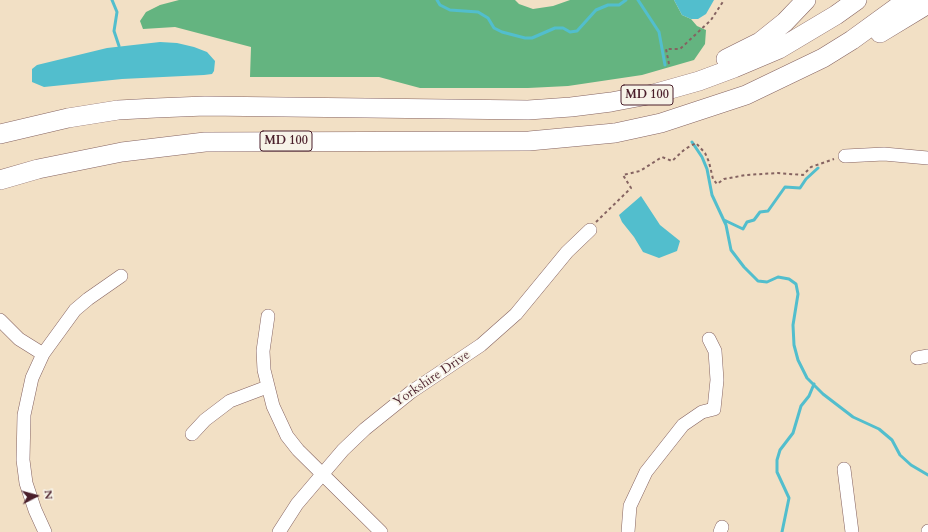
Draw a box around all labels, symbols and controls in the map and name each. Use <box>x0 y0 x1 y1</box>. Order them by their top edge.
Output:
road number: MD 100 <box>621 85 673 105</box>
road number: MD 100 <box>260 131 312 151</box>
street label: Yorkshire Drive <box>391 348 473 410</box>
north arrow <box>16 476 56 516</box>
text: N <box>40 489 56 500</box>

